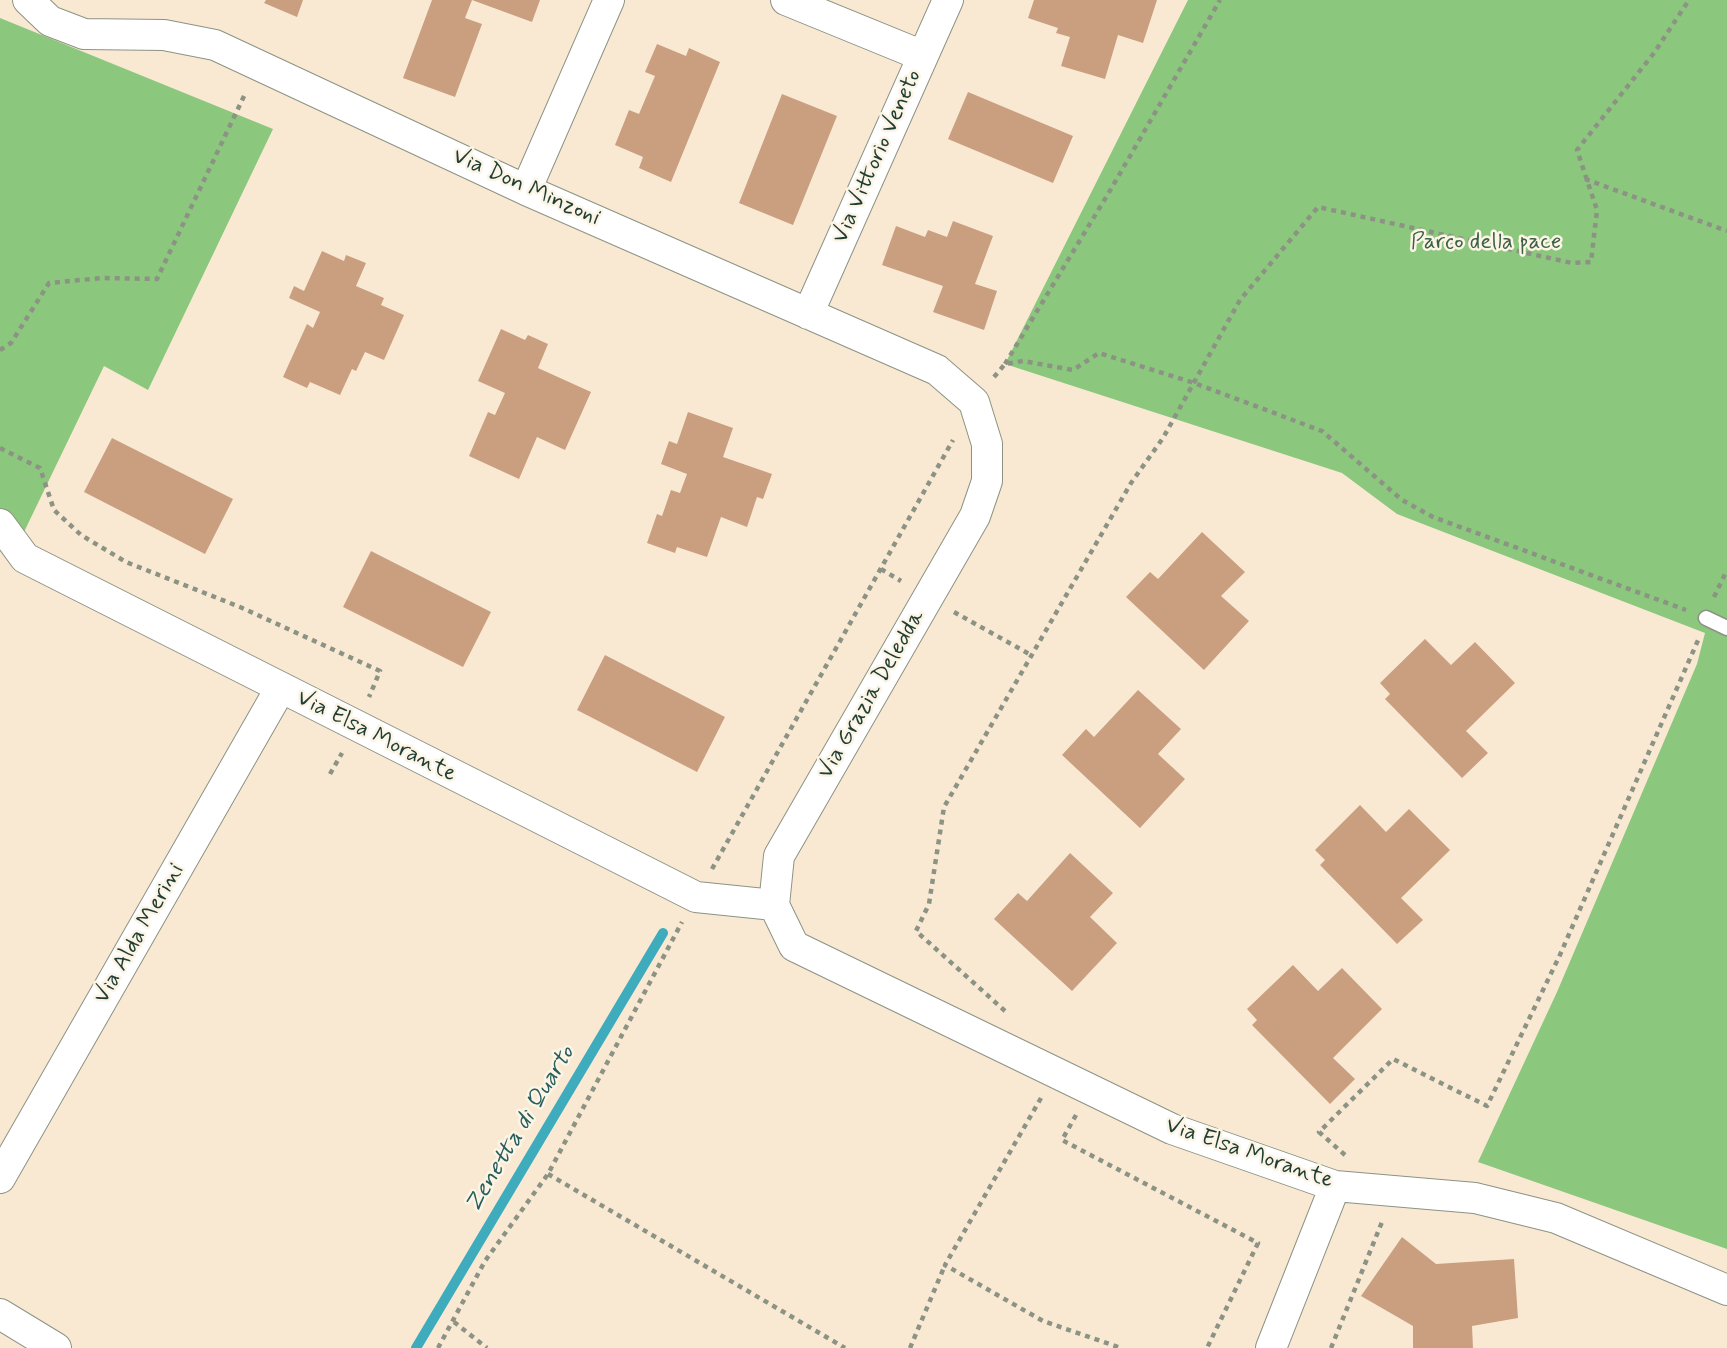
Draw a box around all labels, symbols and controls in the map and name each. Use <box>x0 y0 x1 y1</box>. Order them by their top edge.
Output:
street label: Via Vittorio Veneto <box>827 66 929 248</box>
street label: Via Don Minzoni <box>448 143 604 233</box>
park label: Parco della pace <box>1411 229 1561 257</box>
street label: Via Grazia Deledda <box>813 606 931 784</box>
street label: Via Elsa Morante <box>292 685 460 789</box>
street label: Via Alda Merini <box>89 859 191 1009</box>
water label: Zenetta di Quarto <box>460 1042 582 1218</box>
street label: Via Elsa Morante <box>1161 1112 1337 1196</box>

